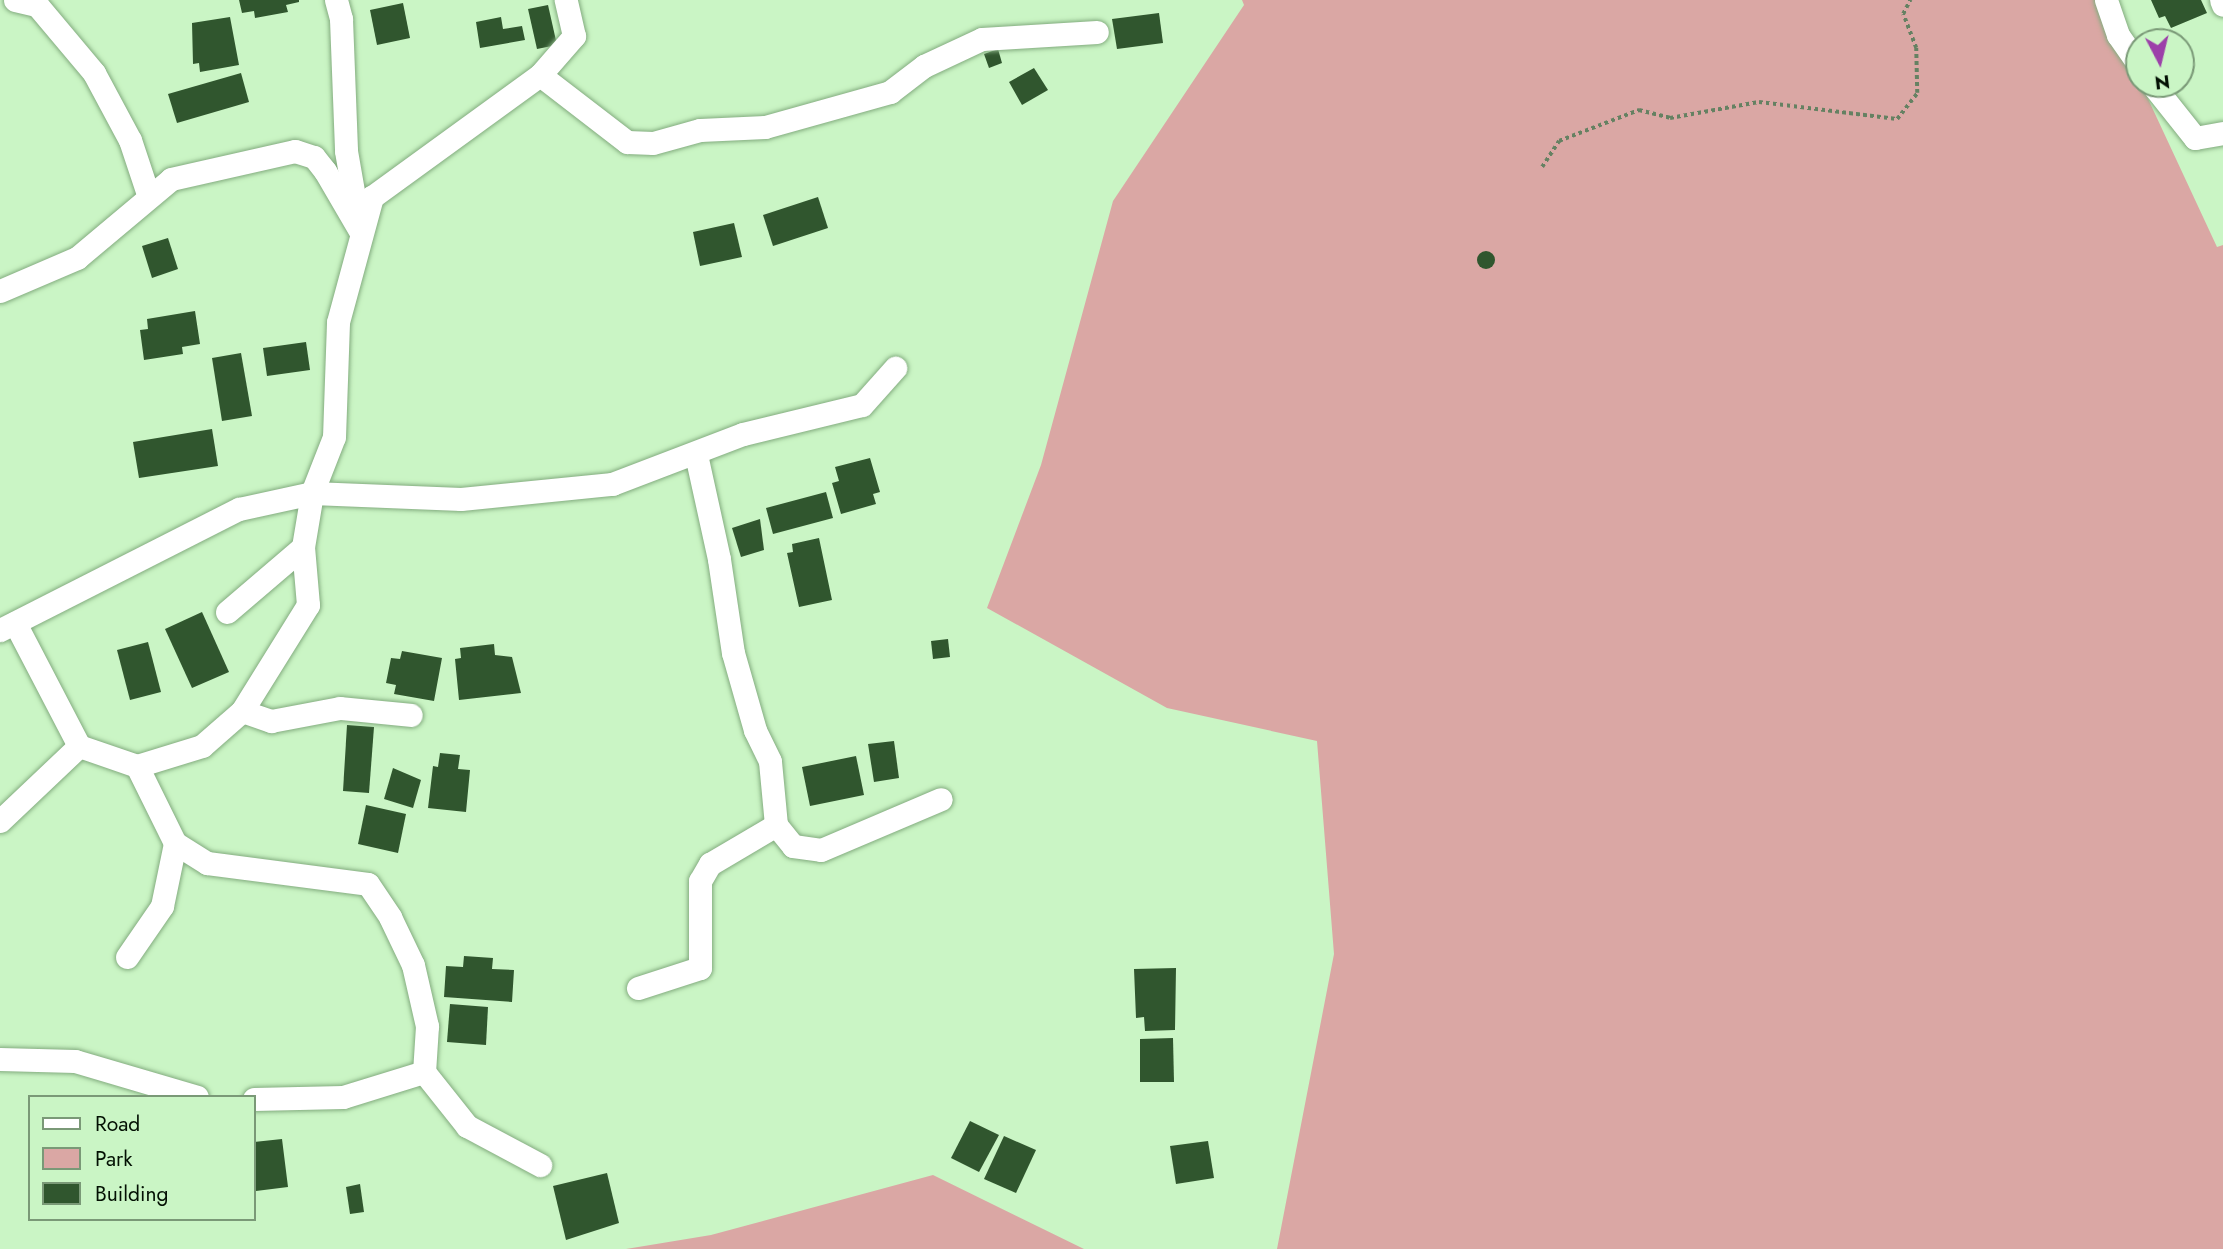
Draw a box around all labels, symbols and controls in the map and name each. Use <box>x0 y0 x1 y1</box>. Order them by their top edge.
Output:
north arrow <box>2125 28 2195 98</box>
text: N <box>2153 68 2172 97</box>
legend <box>28 1095 256 1221</box>
text: Road <box>95 1109 140 1139</box>
text: Park <box>95 1144 132 1174</box>
text: Building <box>95 1179 168 1209</box>

